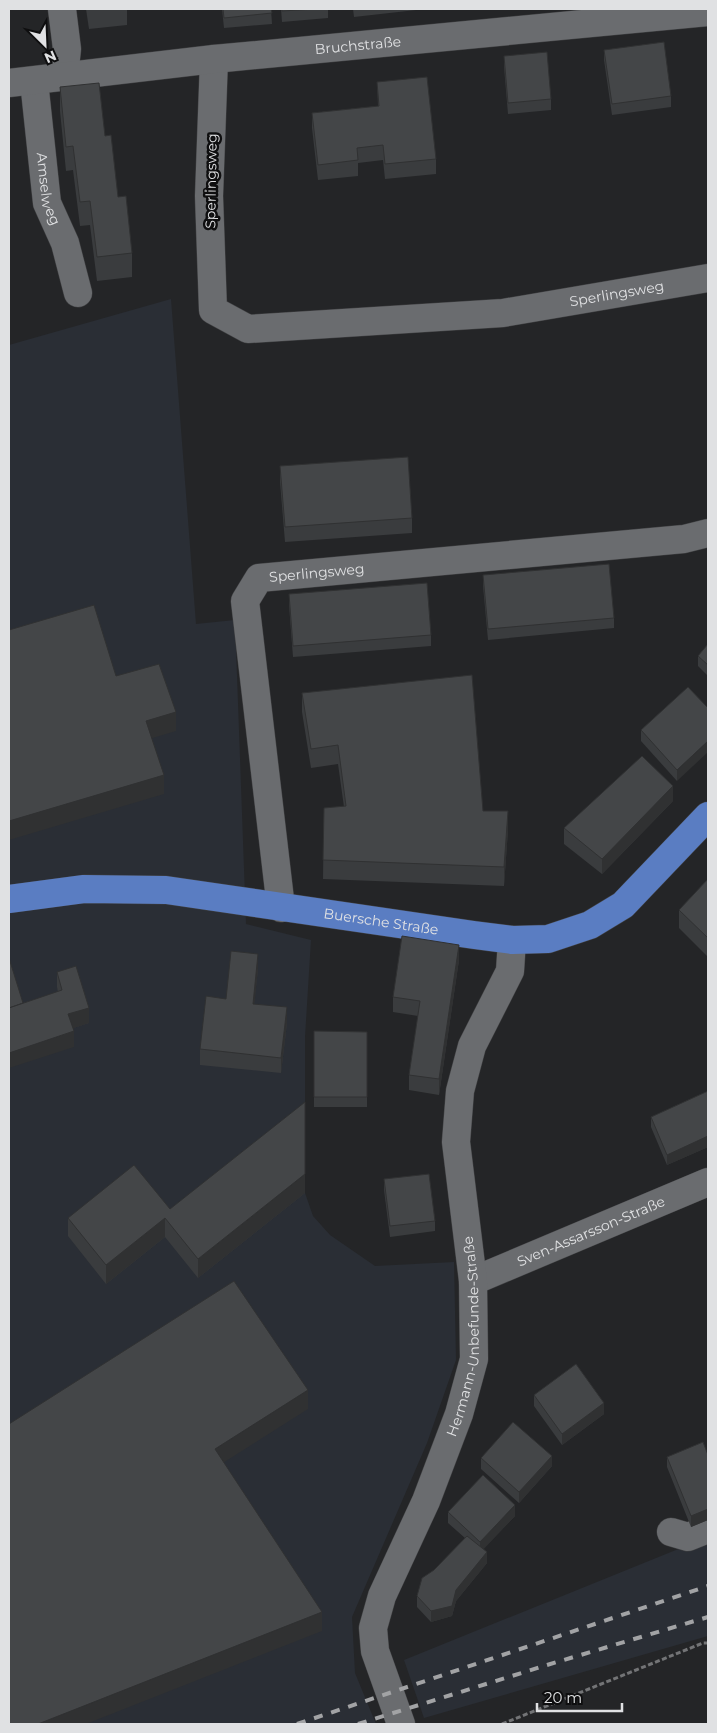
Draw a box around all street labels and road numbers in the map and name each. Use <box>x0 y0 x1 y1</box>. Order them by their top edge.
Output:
street label: Bruchstraße <box>314 32 402 58</box>
street label: Sperlingsweg <box>201 133 221 229</box>
street label: Amselweg <box>33 152 65 228</box>
street label: Sperlingsweg <box>568 277 666 310</box>
street label: Sperlingsweg <box>268 559 365 586</box>
street label: Buersche Straße <box>322 904 440 939</box>
street label: Sven-Assarsson-Straße <box>514 1192 668 1270</box>
street label: Hermann-Unbefunde-Straße <box>442 1235 484 1439</box>

